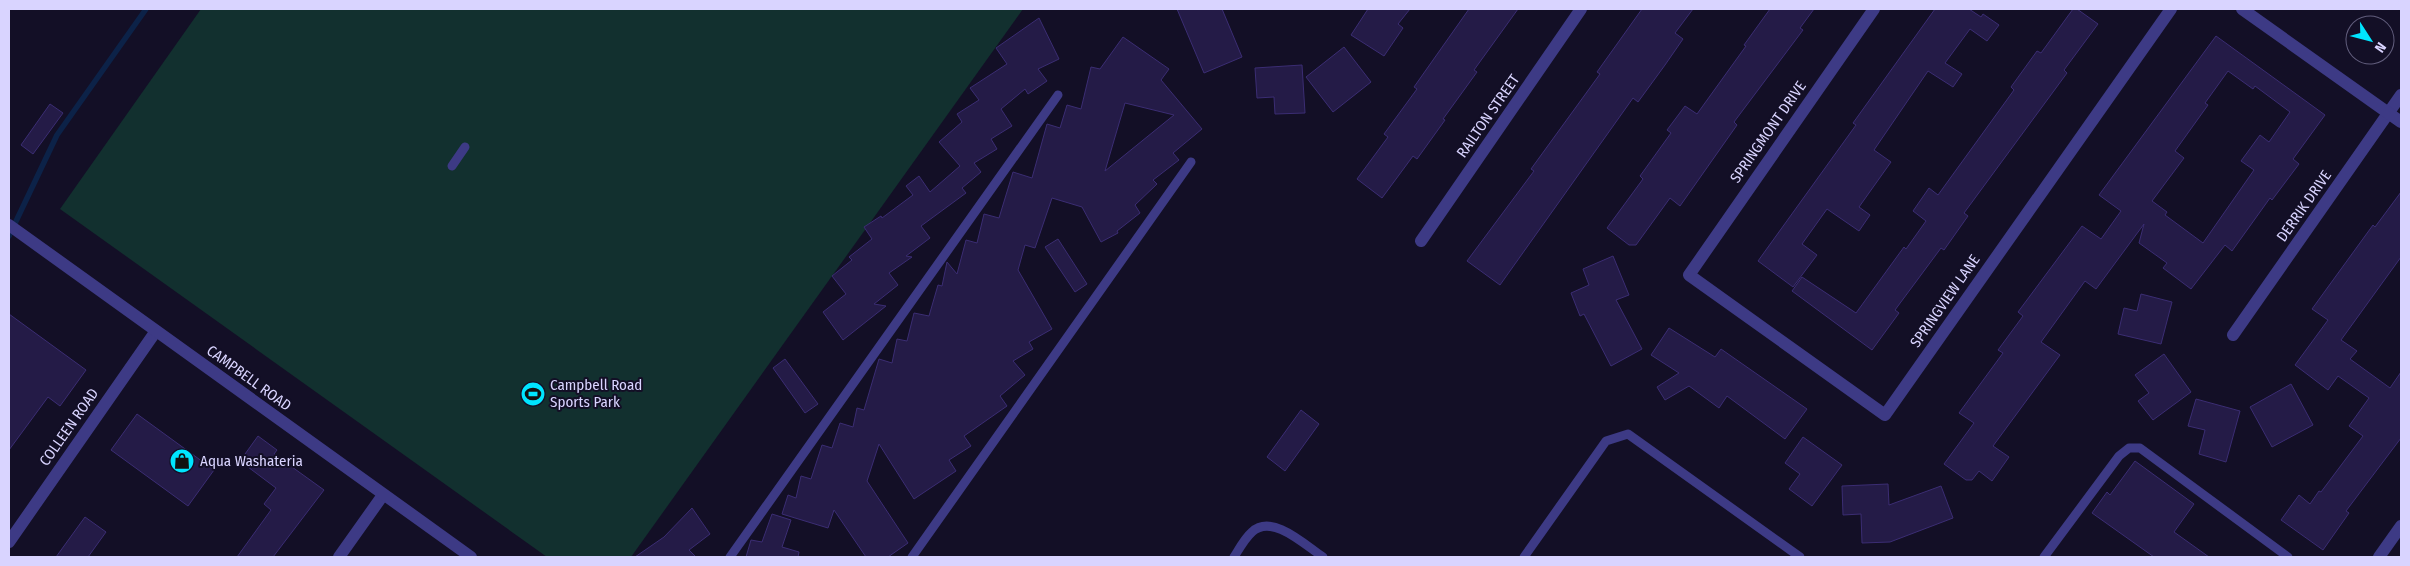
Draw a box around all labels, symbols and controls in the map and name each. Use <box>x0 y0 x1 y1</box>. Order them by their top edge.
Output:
north arrow <box>2345 15 2395 65</box>
text: N <box>2371 39 2389 56</box>
street label: RAILTON STREET <box>1453 71 1523 161</box>
street label: SPRINGMONT DRIVE <box>1726 78 1810 186</box>
street label: DERRIK DRIVE <box>2273 167 2335 245</box>
street label: SPRINGVIEW LANE <box>1906 251 1984 351</box>
street label: CAMPBELL ROAD <box>203 341 295 415</box>
place label: Campbell Road Sports Park <box>550 376 642 411</box>
sports icon: Campbell Road Sports Park <box>520 381 546 407</box>
street label: COLLEEN ROAD <box>36 385 102 469</box>
shop icon: Aqua Washateria <box>169 448 195 474</box>
place label: Aqua Washateria <box>200 452 303 470</box>

